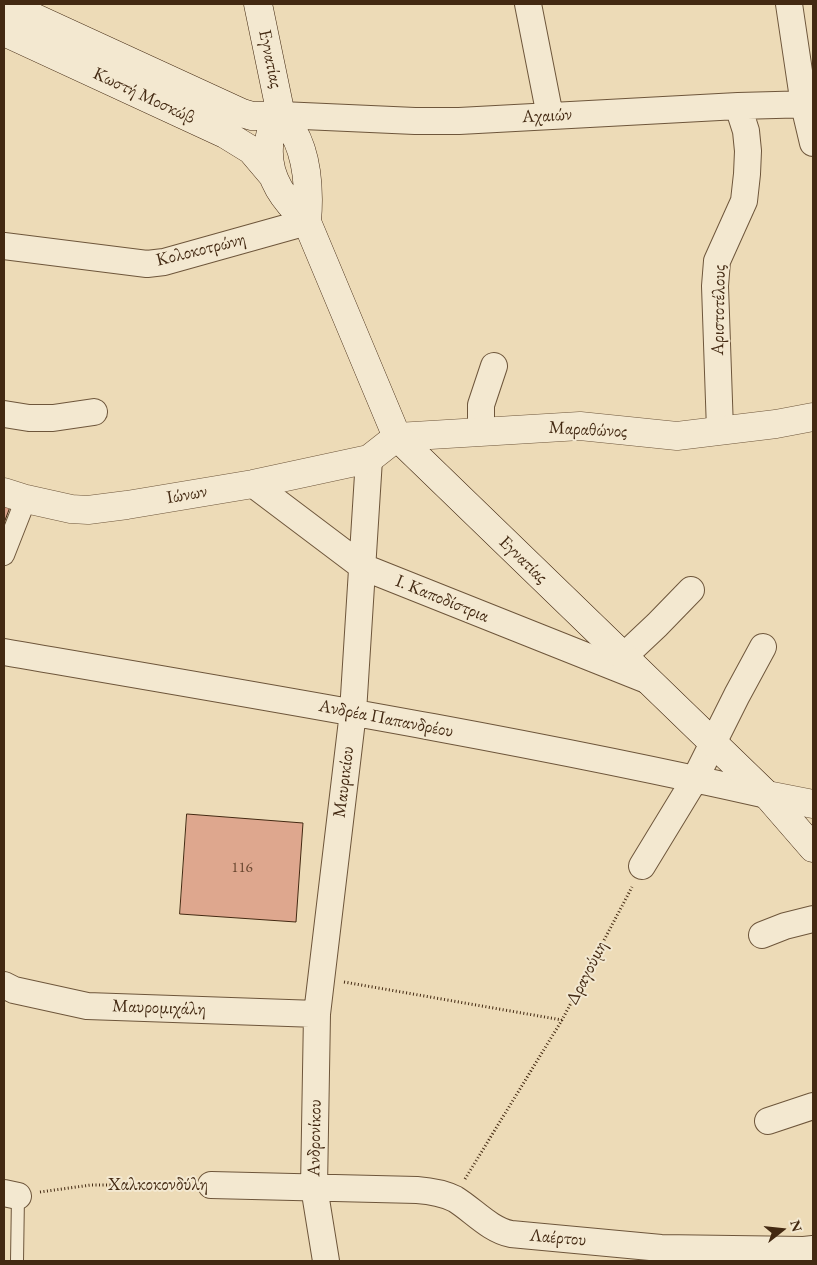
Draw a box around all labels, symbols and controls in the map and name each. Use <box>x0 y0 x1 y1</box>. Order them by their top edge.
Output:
street label: Εγνατίας <box>253 28 287 90</box>
street label: Κωστή Μοσκώβ <box>90 63 198 129</box>
street label: Αχαιών <box>521 104 573 128</box>
street label: Κολοκοτρώνη <box>154 228 248 272</box>
street label: Αριστοτέλους <box>707 264 731 356</box>
street label: Μαραθώνος <box>548 417 628 443</box>
street label: Ιώνων <box>165 481 209 509</box>
street label: Εγνατίας <box>494 532 552 588</box>
street label: Ι. Καποδίστρια <box>392 570 492 628</box>
street label: Ανδρέα Παπανδρέου <box>317 695 455 743</box>
street label: Μαυρικίου <box>329 745 359 819</box>
house number: 116 <box>231 859 253 877</box>
street label: Δραγούμη <box>562 938 612 1008</box>
street label: Μαυρομιχάλη <box>112 996 206 1020</box>
street label: Ανδρονίκου <box>304 1099 326 1177</box>
street label: Χαλκοκονδύλη <box>108 1174 208 1196</box>
north arrow <box>757 1205 807 1255</box>
text: N <box>786 1218 807 1234</box>
street label: Λαέρτου <box>529 1225 587 1251</box>

